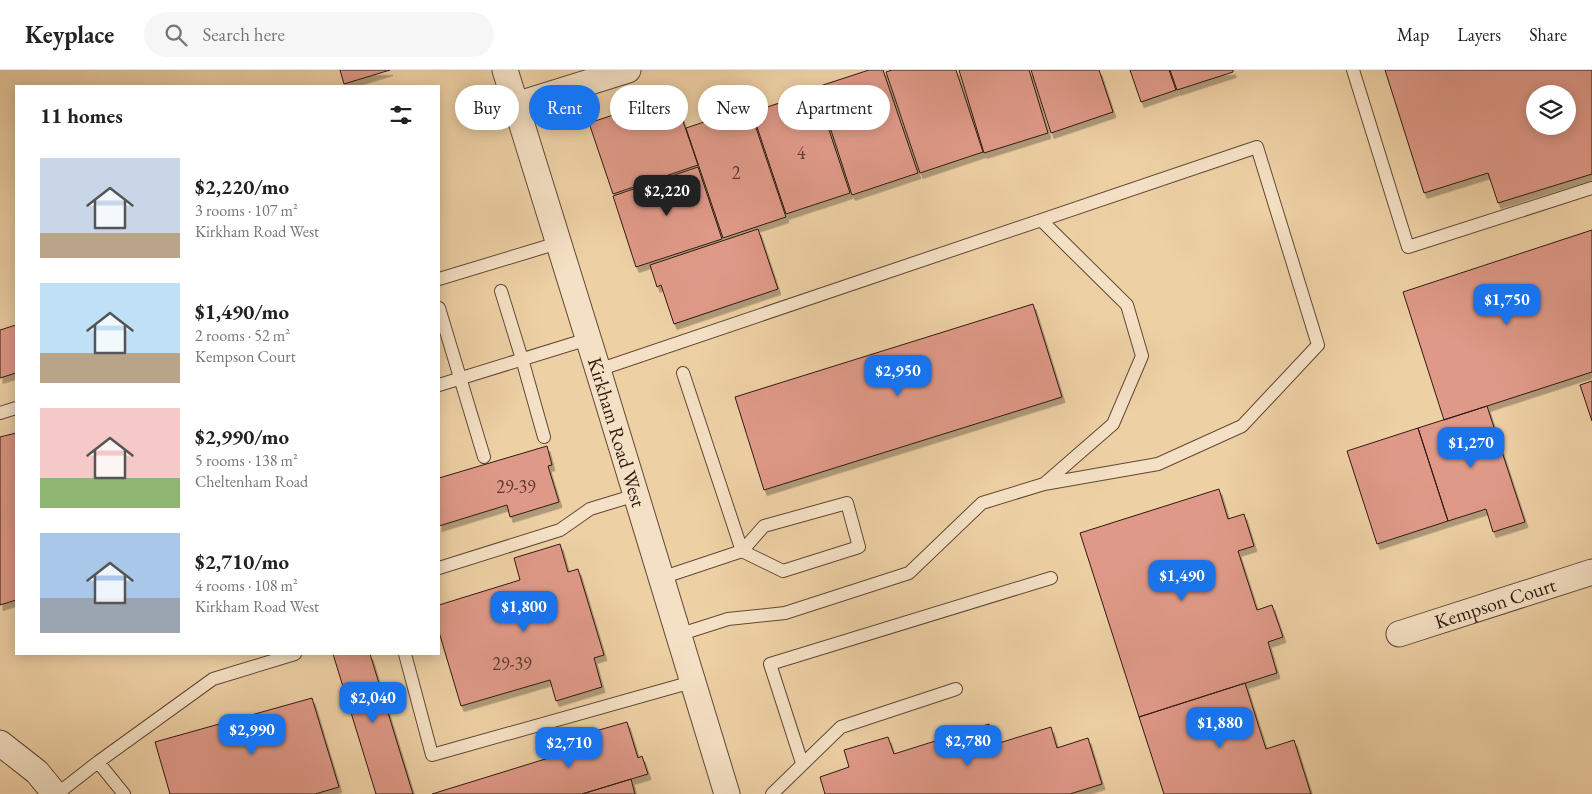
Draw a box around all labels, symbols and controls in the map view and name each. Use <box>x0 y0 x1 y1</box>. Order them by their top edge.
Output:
search box <box>144 12 494 57</box>
text: Keyplace <box>25 19 114 50</box>
icon: search <box>162 21 190 49</box>
text: Search here <box>202 22 285 47</box>
text: Map <box>1397 23 1429 46</box>
text: Layers <box>1457 23 1501 46</box>
text: Share <box>1529 23 1567 46</box>
chip: Buy <box>455 85 519 130</box>
chip: Rent <box>529 85 600 130</box>
chip: Filters <box>610 85 688 130</box>
chip: New <box>698 85 768 130</box>
chip: Apartment <box>778 85 890 130</box>
map controls <box>1526 85 1576 135</box>
button: layers <box>1526 85 1576 135</box>
icon: filters <box>387 101 415 129</box>
text: 11 homes <box>40 102 123 129</box>
house number: 4 <box>797 141 806 164</box>
house number: 2 <box>732 161 741 184</box>
text: $2,220/mo <box>195 173 289 200</box>
pin: $2,220 <box>626 174 708 217</box>
icon: home <box>80 178 140 238</box>
text: $2,220 <box>644 180 690 201</box>
text: 3 rooms · 107 m² <box>195 200 298 221</box>
text: Kirkham Road West <box>195 221 319 242</box>
pin: $1,750 <box>1466 284 1548 326</box>
text: $1,750 <box>1484 289 1530 310</box>
text: $1,490/mo <box>195 298 289 325</box>
icon: home <box>80 303 140 363</box>
text: 2 rooms · 52 m² <box>195 325 290 346</box>
text: Kempson Court <box>195 346 296 367</box>
street label: Kirkham Road West <box>582 354 652 511</box>
pin: $2,950 <box>857 354 939 397</box>
text: $2,950 <box>875 360 921 381</box>
text: $2,990/mo <box>195 423 289 450</box>
pin: $1,270 <box>1430 426 1512 469</box>
icon: home <box>80 428 140 488</box>
text: $1,270 <box>1448 432 1494 453</box>
text: 5 rooms · 138 m² <box>195 450 298 471</box>
text: Cheltenham Road <box>195 471 308 492</box>
house number: 29-39 <box>496 475 536 498</box>
text: $2,710/mo <box>195 548 289 575</box>
icon: home <box>80 553 140 613</box>
pin: $1,490 <box>1141 560 1223 602</box>
text: $1,490 <box>1159 565 1205 586</box>
street label: Kempson Court <box>1431 571 1560 635</box>
text: 4 rooms · 108 m² <box>195 575 298 596</box>
pin: $1,800 <box>483 590 565 633</box>
text: Kirkham Road West <box>195 596 319 617</box>
text: $1,800 <box>501 596 547 617</box>
house number: 29-39 <box>492 652 532 675</box>
pin: $2,040 <box>332 682 414 724</box>
text: $2,040 <box>350 687 396 708</box>
pin: $1,880 <box>1179 706 1261 749</box>
text: $1,880 <box>1197 712 1243 733</box>
pin: $2,990 <box>211 714 293 756</box>
text: $2,990 <box>229 719 275 740</box>
pin: $2,780 <box>927 724 1009 767</box>
pin: $2,710 <box>528 726 610 769</box>
text: $2,780 <box>945 730 991 751</box>
text: $2,710 <box>546 732 592 753</box>

